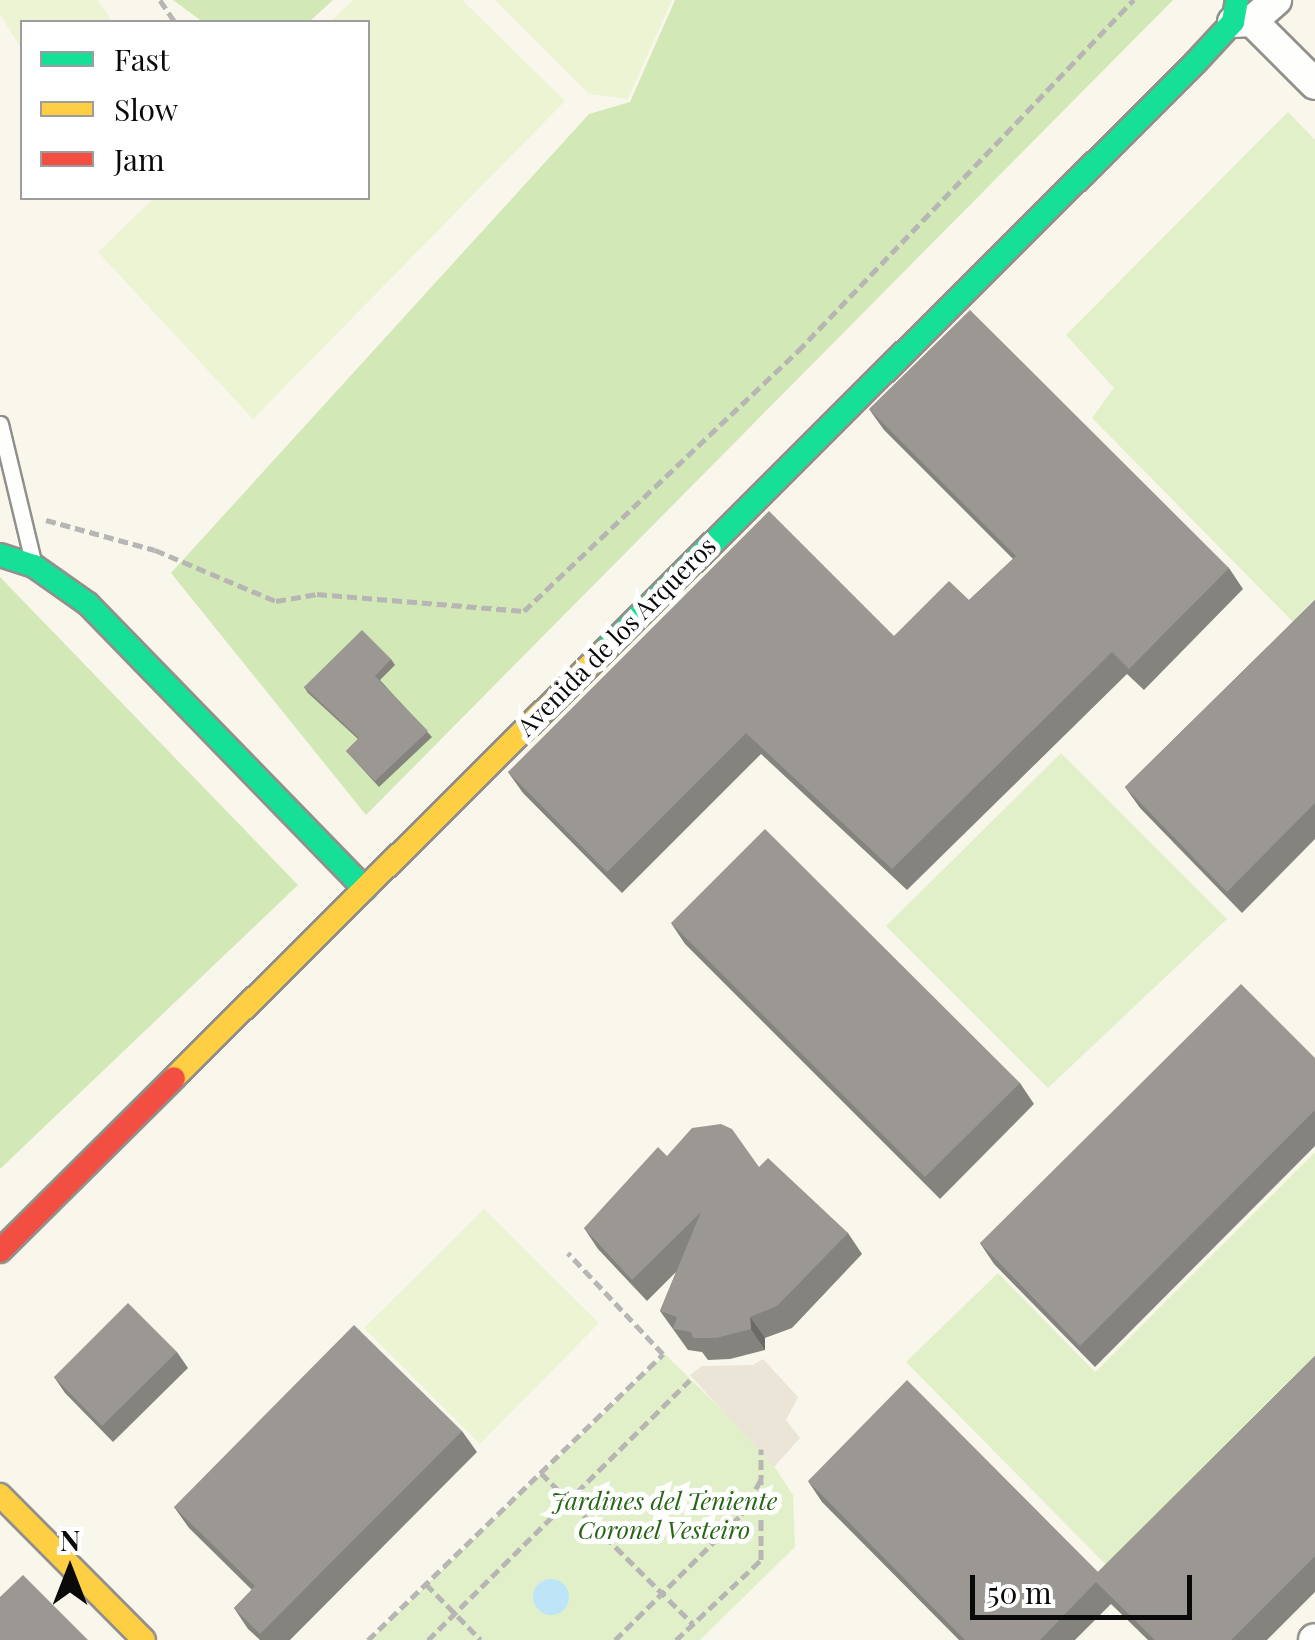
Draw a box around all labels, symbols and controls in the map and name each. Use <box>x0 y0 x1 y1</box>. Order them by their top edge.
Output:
legend <box>20 20 370 200</box>
text: Fast <box>114 39 170 79</box>
text: Slow <box>114 89 178 129</box>
text: Jam <box>114 139 165 179</box>
street label: Avenida de los Arqueros <box>510 530 722 742</box>
park label: Jardines del Teniente Coronel Vesteiro <box>550 1486 778 1545</box>
north arrow <box>20 1520 120 1620</box>
text: N <box>60 1521 80 1558</box>
scale bar <box>975 1555 1198 1617</box>
text: 50 m <box>987 1572 1052 1612</box>

